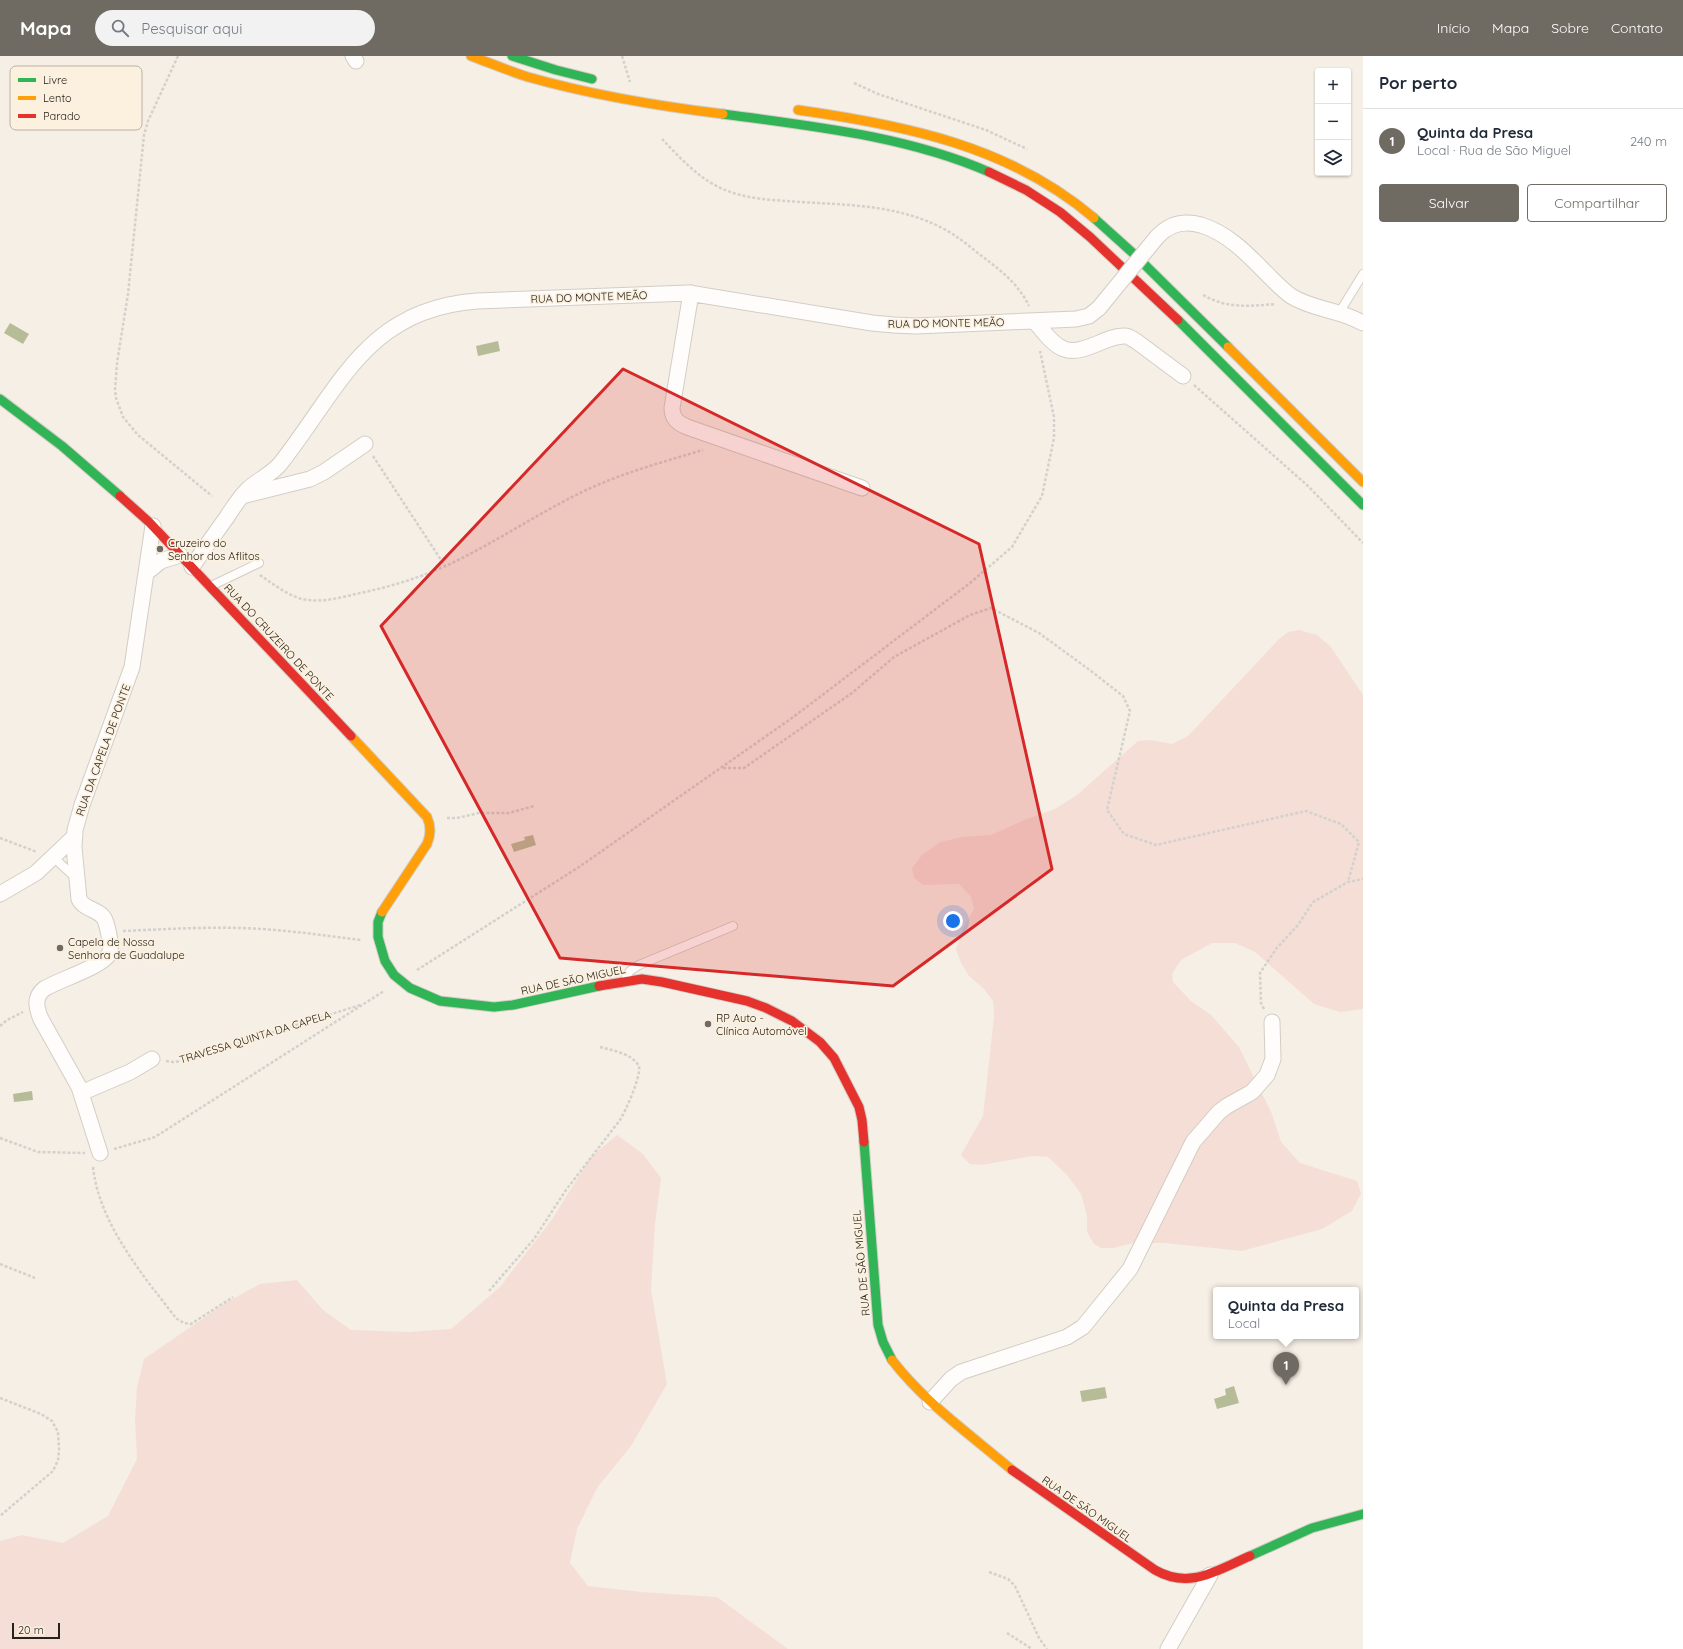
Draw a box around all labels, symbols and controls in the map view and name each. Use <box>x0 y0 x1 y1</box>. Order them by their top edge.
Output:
search box <box>95 10 375 46</box>
text: Mapa <box>20 16 71 40</box>
icon: search <box>109 17 131 39</box>
text: Pesquisar aqui <box>141 19 243 38</box>
text: Início <box>1437 19 1470 37</box>
text: Mapa <box>1492 19 1529 37</box>
text: Sobre <box>1551 19 1589 37</box>
text: Contato <box>1611 19 1663 37</box>
legend <box>10 66 142 130</box>
map controls <box>1315 68 1351 176</box>
button: + <box>1315 68 1351 104</box>
text: Por perto <box>1379 72 1457 93</box>
text: Livre <box>43 73 67 87</box>
text: Lento <box>43 91 72 105</box>
button: − <box>1315 104 1351 140</box>
text: Parado <box>43 109 81 123</box>
text: Quinta da Presa <box>1417 123 1533 142</box>
text: 1 <box>1389 133 1395 149</box>
text: 240 m <box>1630 133 1667 149</box>
button: layers <box>1315 140 1351 176</box>
text: Local · Rua de São Miguel <box>1417 142 1571 158</box>
button: Salvar <box>1379 184 1519 222</box>
button: Compartilhar <box>1527 184 1667 222</box>
street label: RUA DO MONTE MEÃO <box>530 288 648 306</box>
street label: RUA DO MONTE MEÃO <box>887 315 1005 331</box>
place label: Cruzeiro do Senhor dos Aflitos <box>168 536 260 563</box>
marker: Cruzeiro do Senhor dos Aflitos <box>155 544 165 554</box>
street label: RUA DO CRUZEIRO DE PONTE <box>221 581 337 703</box>
street label: RUA DA CAPELA DE PONTE <box>73 682 133 818</box>
your location <box>943 911 963 931</box>
place label: Capela de Nossa Senhora de Guadalupe <box>68 935 185 962</box>
marker: Capela de Nossa Senhora de Guadalupe <box>55 943 65 953</box>
street label: RUA DE SÃO MIGUEL <box>519 962 627 998</box>
street label: TRAVESSA QUINTA DA CAPELA <box>178 1007 332 1067</box>
place label: RP Auto - Clínica Automóvel <box>716 1011 807 1038</box>
marker: RP Auto - Clínica Automóvel <box>703 1019 713 1029</box>
street label: RUA DE SÃO MIGUEL <box>849 1209 873 1317</box>
popup <box>1213 1287 1359 1339</box>
text: Quinta da Presa <box>1228 1296 1344 1315</box>
text: Local <box>1228 1315 1260 1331</box>
pin: 1 <box>1273 1352 1299 1385</box>
street label: RUA DE SÃO MIGUEL <box>1039 1473 1135 1545</box>
scale bar <box>12 1621 60 1640</box>
text: 20 m <box>18 1623 44 1637</box>

